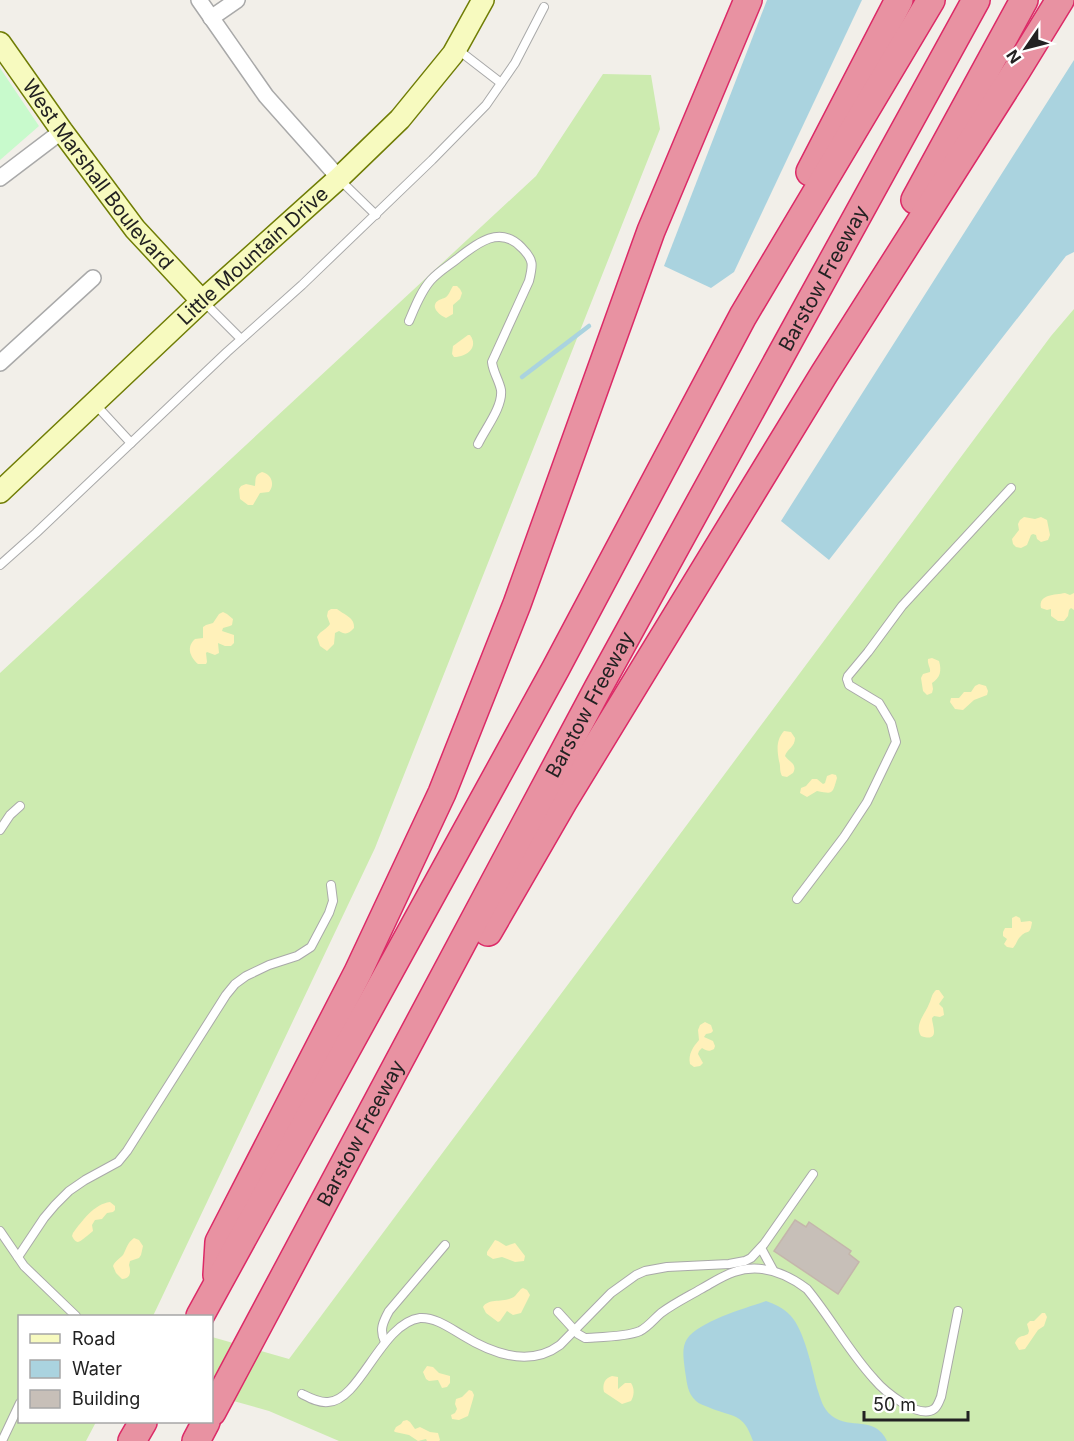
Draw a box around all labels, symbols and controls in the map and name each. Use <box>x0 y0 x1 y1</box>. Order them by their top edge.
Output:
north arrow <box>996 18 1056 78</box>
text: N <box>1002 46 1025 67</box>
street label: West Marshall Boulevard <box>17 75 179 275</box>
street label: Little Mountain Drive <box>173 182 333 330</box>
street label: Barstow Freeway <box>774 201 873 355</box>
street label: Barstow Freeway <box>541 627 639 782</box>
street label: Barstow Freeway <box>312 1056 409 1210</box>
legend <box>18 1315 213 1423</box>
text: Road <box>72 1328 115 1349</box>
text: Water <box>72 1358 122 1379</box>
scale bar <box>864 1384 968 1422</box>
text: Building <box>72 1388 140 1409</box>
text: 50 m <box>873 1394 916 1415</box>

